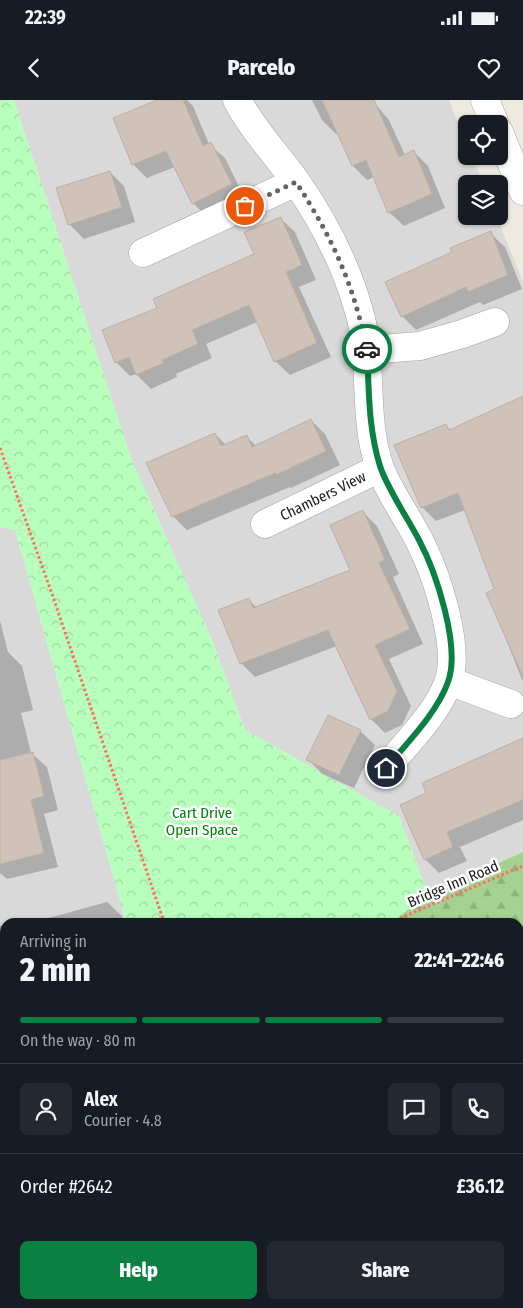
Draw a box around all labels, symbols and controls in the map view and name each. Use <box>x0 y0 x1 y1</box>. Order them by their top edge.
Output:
text: 22:39 <box>25 6 66 29</box>
icon: back <box>20 54 48 82</box>
text: Parcelo <box>228 54 295 81</box>
icon: heart <box>475 54 503 82</box>
map controls <box>458 115 508 225</box>
button: locate <box>458 115 508 165</box>
button: layers <box>458 175 508 225</box>
pin <box>224 185 266 227</box>
icon: bag <box>231 192 259 220</box>
courier <box>342 324 392 374</box>
icon: car <box>353 335 381 363</box>
street label: Chambers View <box>277 467 369 525</box>
pin <box>365 747 407 789</box>
icon: home <box>372 754 400 782</box>
park label: Cart Drive Open Space <box>166 804 238 839</box>
street label: Bridge Inn Road <box>405 857 501 911</box>
text: Arriving in <box>20 932 87 951</box>
text: 22:41–22:46 <box>415 949 504 972</box>
text: 2 min <box>20 951 91 989</box>
text: On the way · 80 m <box>20 1031 136 1050</box>
button: person <box>20 1083 72 1135</box>
button: chat <box>388 1083 440 1135</box>
button: phone <box>452 1083 504 1135</box>
text: Alex <box>84 1088 118 1111</box>
text: Courier · 4.8 <box>84 1111 162 1130</box>
text: Order #2642 <box>20 1175 113 1198</box>
text: £36.12 <box>456 1175 504 1198</box>
button: Help <box>20 1241 257 1299</box>
button: Share <box>267 1241 504 1299</box>

